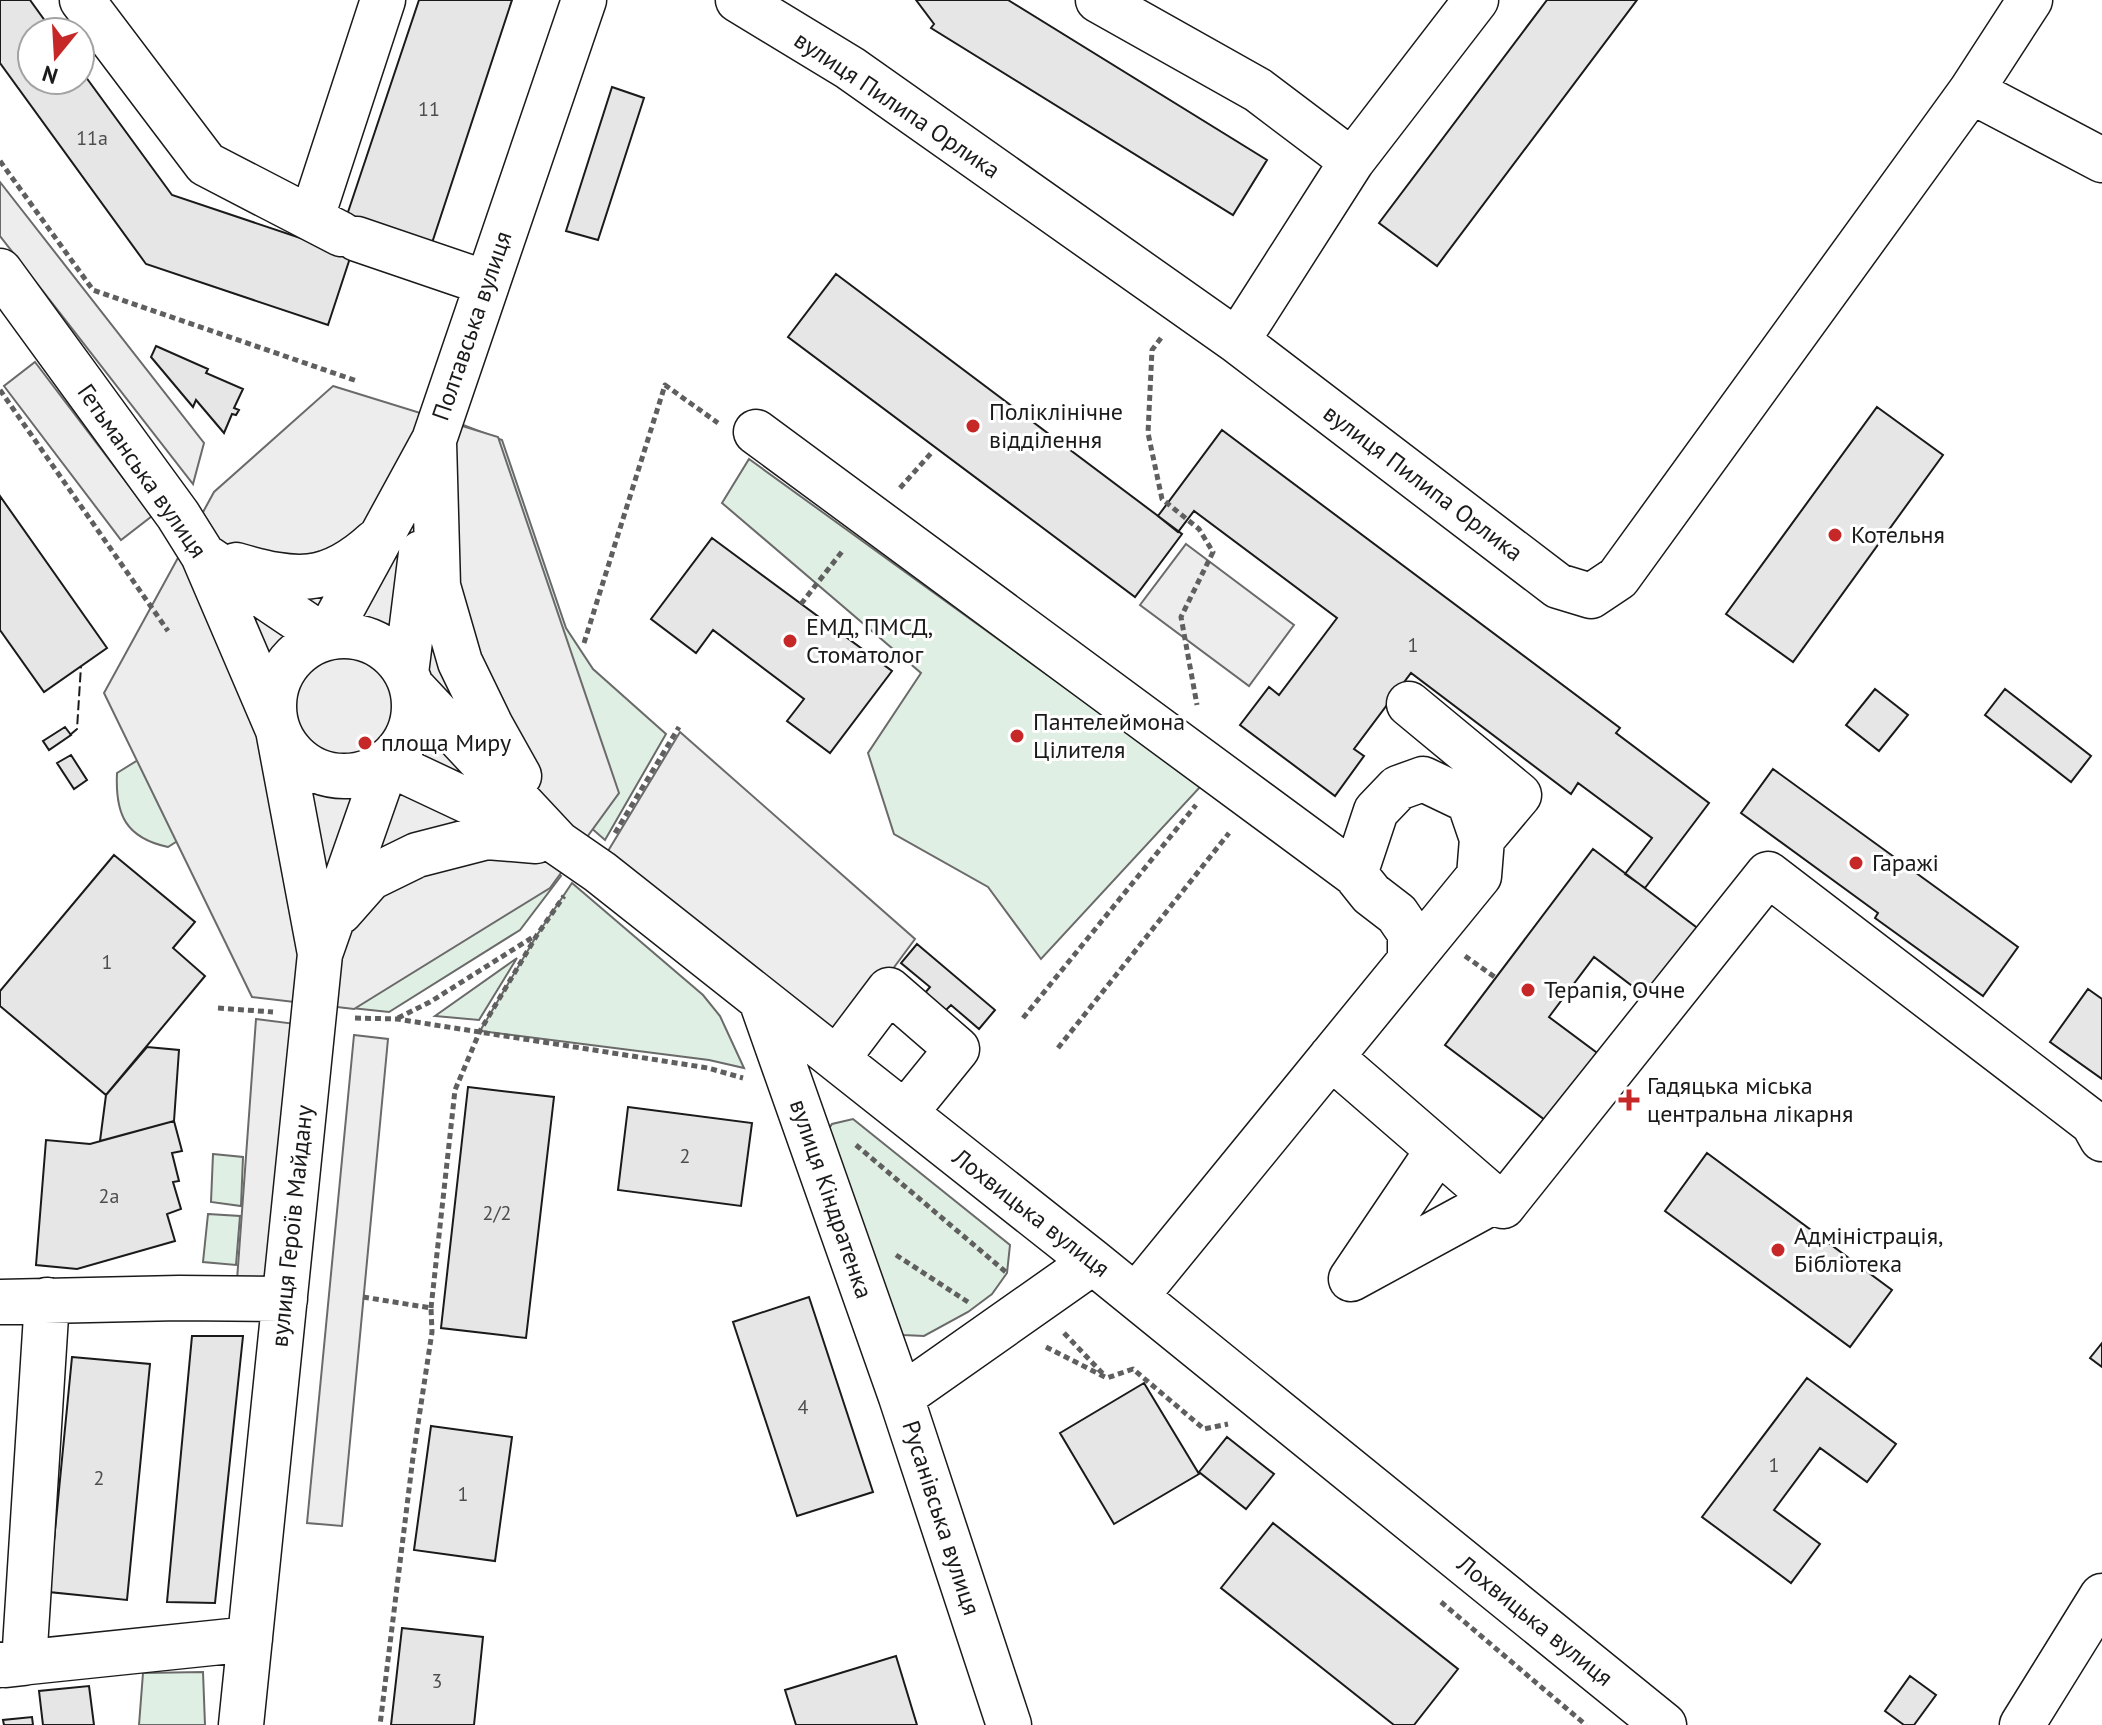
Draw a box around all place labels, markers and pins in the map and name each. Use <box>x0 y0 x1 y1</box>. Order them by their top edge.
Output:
place label: Поліклінічне відділення <box>989 396 1123 455</box>
marker: Поліклінічне відділення <box>964 417 982 435</box>
place label: Котельня <box>1851 519 1945 550</box>
marker: Котельня <box>1826 526 1844 544</box>
place label: ЕМД, ПМСД, Стоматолог <box>806 611 933 670</box>
marker: ЕМД, ПМСД, Стоматолог <box>781 632 799 650</box>
place label: Пантелеймона Цілителя <box>1033 706 1185 765</box>
place label: площа Миру <box>381 727 511 758</box>
marker: Пантелеймона Цілителя <box>1008 727 1026 745</box>
marker: площа Миру <box>356 734 374 752</box>
place label: Гаражі <box>1872 847 1939 878</box>
marker: Гаражі <box>1847 854 1865 872</box>
place label: Терапія, Очне <box>1544 974 1685 1005</box>
marker: Терапія, Очне <box>1519 981 1537 999</box>
place label: Гадяцька міська центральна лікарня <box>1647 1070 1853 1129</box>
marker: Гадяцька міська центральна лікарня <box>1618 1089 1640 1111</box>
place label: Адміністрація, Бібліотека <box>1794 1220 1943 1279</box>
marker: Адміністрація, Бібліотека <box>1769 1241 1787 1259</box>

